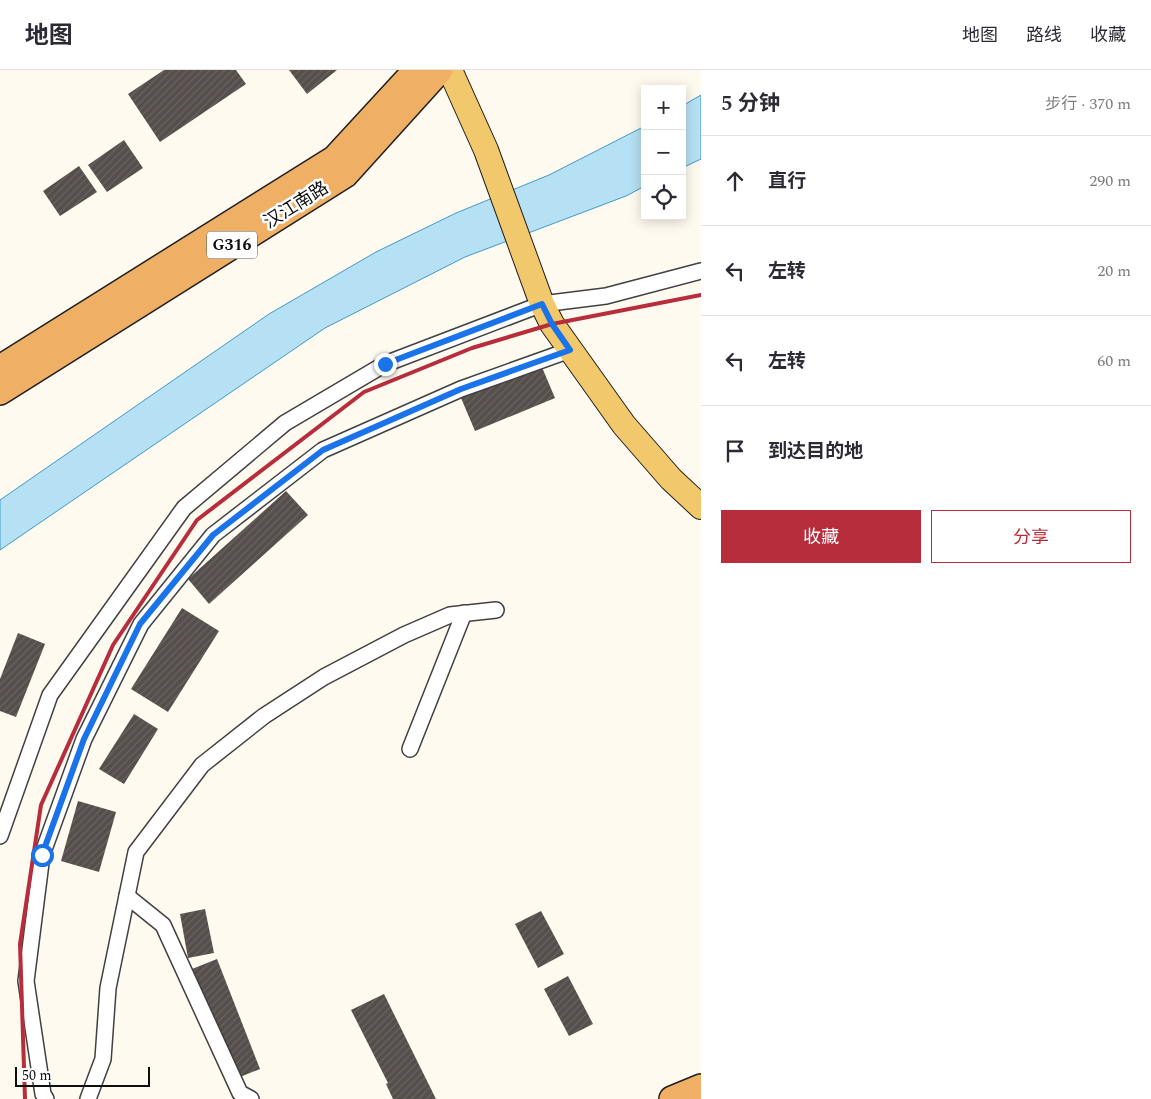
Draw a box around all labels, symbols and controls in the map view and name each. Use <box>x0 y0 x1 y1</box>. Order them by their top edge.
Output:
text: 地图 <box>25 18 73 54</box>
text: 地图 <box>962 22 998 49</box>
text: 路线 <box>1026 22 1062 49</box>
text: 收藏 <box>1090 22 1126 49</box>
map controls <box>641 85 686 220</box>
button: + <box>641 85 686 130</box>
text: 5 分钟 <box>721 88 780 120</box>
text: 步行 · 370 m <box>1045 92 1131 116</box>
button: − <box>641 130 686 175</box>
icon: ahead <box>721 167 749 195</box>
text: 直行 <box>768 167 806 196</box>
text: 290 m <box>1089 169 1131 193</box>
street label: 汉江南路 <box>258 174 334 236</box>
button: locate <box>641 175 686 220</box>
road number: G316 <box>207 232 257 258</box>
icon: left <box>721 257 749 285</box>
text: 左转 <box>768 257 806 286</box>
text: 20 m <box>1097 259 1131 283</box>
icon: left <box>721 347 749 375</box>
text: 左转 <box>768 347 806 376</box>
text: 60 m <box>1097 349 1131 373</box>
route end <box>374 353 397 376</box>
icon: arrive <box>721 437 749 465</box>
text: 到达目的地 <box>768 437 863 466</box>
button: 收藏 <box>721 510 921 563</box>
button: 分享 <box>931 510 1131 563</box>
route start <box>31 844 54 867</box>
scale bar <box>15 1064 150 1087</box>
text: 50 m <box>22 1065 52 1086</box>

